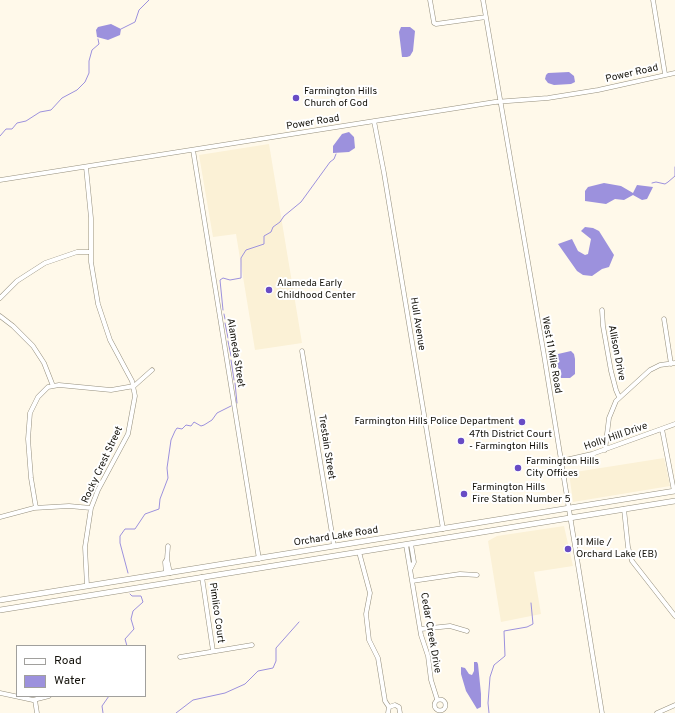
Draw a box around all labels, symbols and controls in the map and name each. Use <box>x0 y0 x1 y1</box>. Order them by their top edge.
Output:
street label: Power Road <box>604 62 660 86</box>
place label: Farmington Hills Church of God <box>304 86 377 110</box>
marker: Farmington Hills Church of God <box>291 93 301 103</box>
street label: Power Road <box>286 113 340 133</box>
place label: Alameda Early Childhood Center <box>277 278 356 302</box>
marker: Alameda Early Childhood Center <box>264 285 274 295</box>
street label: Hull Avenue <box>407 297 427 351</box>
street label: West 11 Mile Road <box>538 316 564 394</box>
street label: Alameda Street <box>224 318 246 388</box>
street label: Allison Drive <box>605 324 627 382</box>
street label: Trestain Street <box>315 414 337 480</box>
place label: Farmington Hills Police Department <box>354 416 514 428</box>
marker: Farmington Hills Police Department <box>517 417 527 427</box>
street label: Holly Hill Drive <box>583 421 649 453</box>
street label: Rocky Crest Street <box>80 425 126 505</box>
place label: 47th District Court - Farmington Hills <box>469 429 552 452</box>
marker: 47th District Court - Farmington Hills <box>456 436 466 446</box>
place label: Farmington Hills City Offices <box>526 456 599 480</box>
marker: Farmington Hills City Offices <box>513 463 523 473</box>
place label: Farmington Hills Fire Station Number 5 <box>472 482 571 506</box>
marker: Farmington Hills Fire Station Number 5 <box>459 489 469 499</box>
street label: Orchard Lake Road <box>293 524 379 550</box>
place label: 11 Mile / Orchard Lake (EB) <box>576 537 657 560</box>
marker: 11 Mile / Orchard Lake (EB) <box>563 544 573 554</box>
street label: Pimlico Court <box>206 582 226 644</box>
street label: Cedar Creek Drive <box>417 592 443 674</box>
legend <box>16 645 146 697</box>
text: Road <box>54 653 82 669</box>
text: Water <box>54 673 86 689</box>

